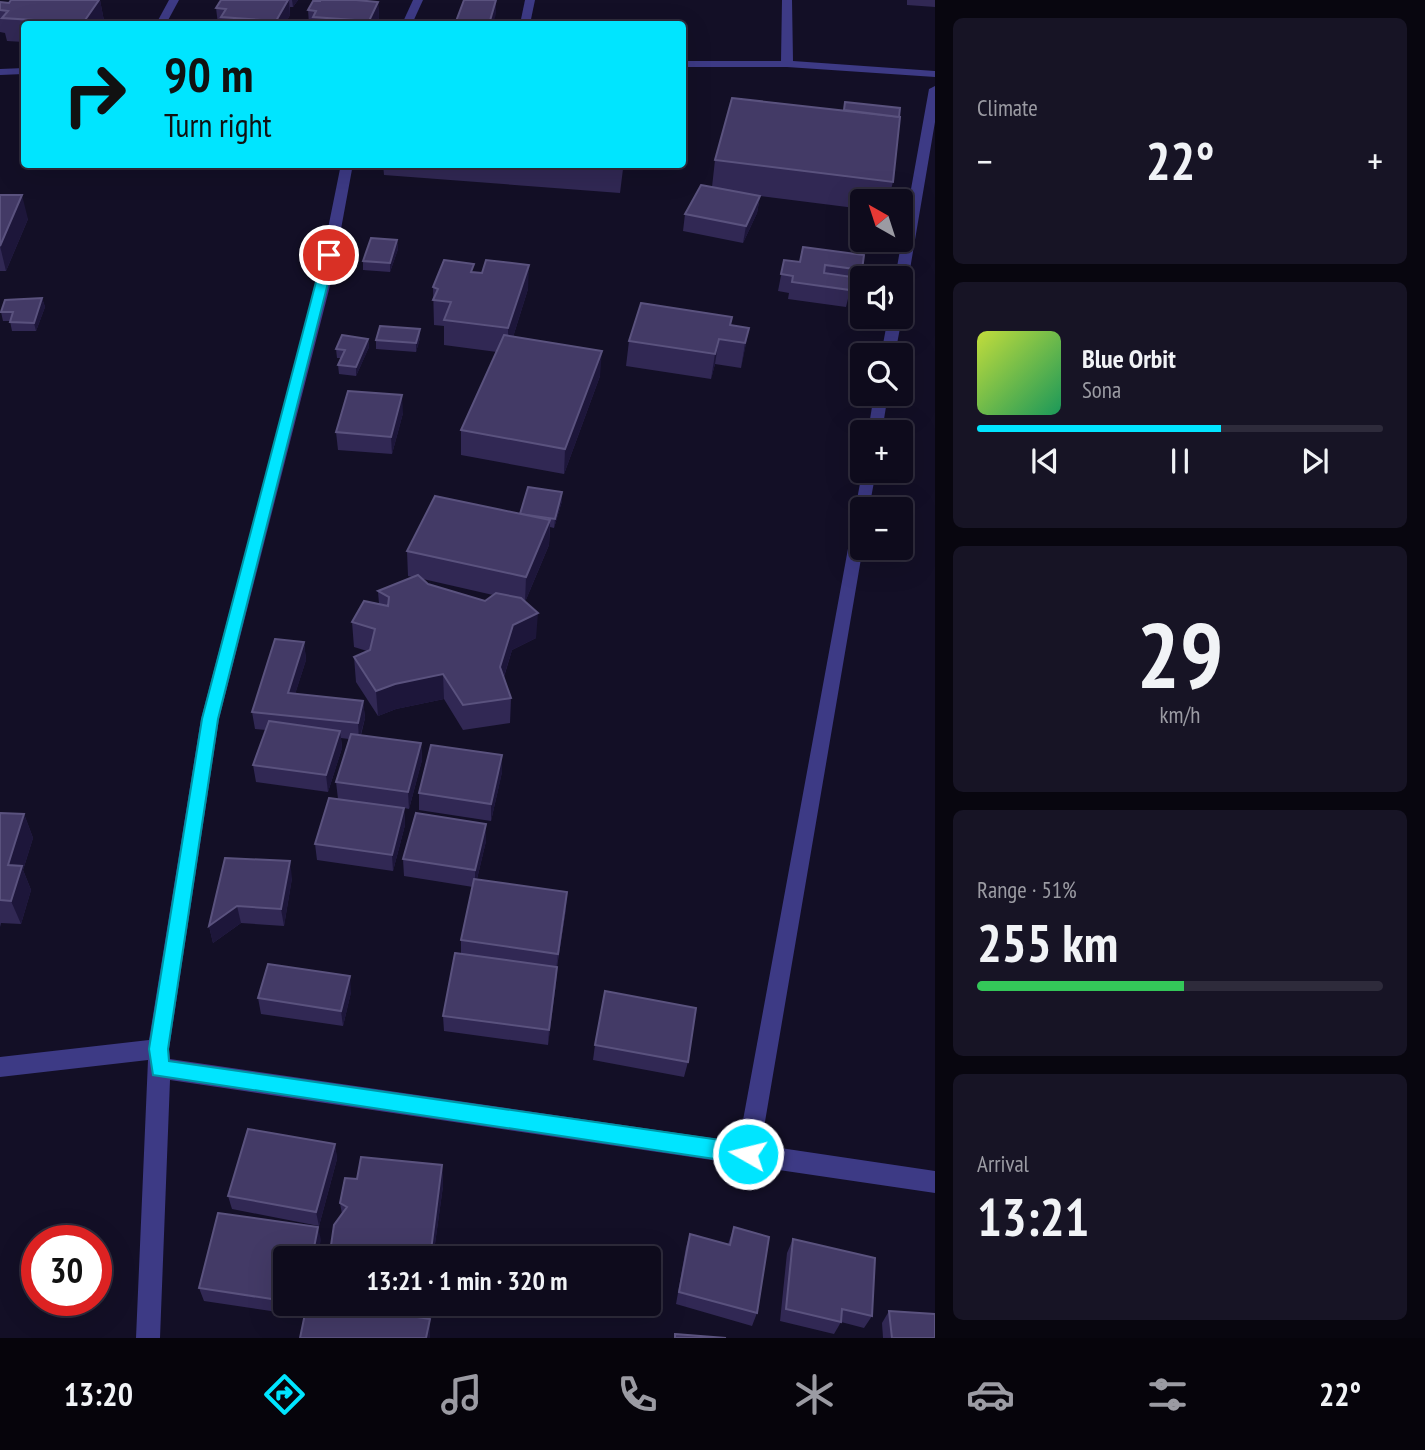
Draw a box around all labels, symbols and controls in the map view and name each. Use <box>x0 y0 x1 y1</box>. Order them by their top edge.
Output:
text: 90 m <box>164 42 253 106</box>
icon: right <box>49 49 140 140</box>
text: Climate <box>977 93 1038 122</box>
text: Turn right <box>164 104 272 146</box>
text: 22° <box>1146 127 1214 194</box>
text: − <box>977 136 993 185</box>
text: + <box>1367 136 1383 185</box>
north arrow <box>850 189 914 252</box>
map controls <box>850 189 913 560</box>
pin <box>299 225 359 285</box>
icon: arrive <box>310 236 348 274</box>
button: sound <box>850 266 913 329</box>
text: Blue Orbit <box>1082 342 1176 375</box>
button: search <box>850 343 913 406</box>
text: Sona <box>1082 375 1121 404</box>
button: + <box>850 420 913 483</box>
icon: previous <box>1026 442 1064 480</box>
icon: pause <box>1161 442 1199 480</box>
icon: next <box>1296 442 1334 480</box>
button: − <box>850 497 913 560</box>
text: 29 <box>1137 595 1224 713</box>
text: km/h <box>1160 700 1200 729</box>
text: Range · 51% <box>977 875 1077 904</box>
text: 255 km <box>977 909 1118 976</box>
position arrow <box>711 1117 785 1191</box>
text: Arrival <box>977 1149 1029 1178</box>
text: 13:21 <box>977 1183 1089 1250</box>
speed limit sign: 30 <box>21 1225 112 1316</box>
text: 13:21 · 1 min · 320 m <box>367 1264 567 1297</box>
icon: directions <box>260 1370 309 1419</box>
icon: music <box>437 1370 486 1419</box>
icon: phone <box>613 1370 662 1419</box>
icon: climate <box>790 1370 839 1419</box>
icon: car <box>966 1370 1015 1419</box>
icon: filters <box>1143 1370 1192 1419</box>
text: 13:20 <box>64 1373 133 1415</box>
text: 22° <box>1319 1373 1361 1415</box>

